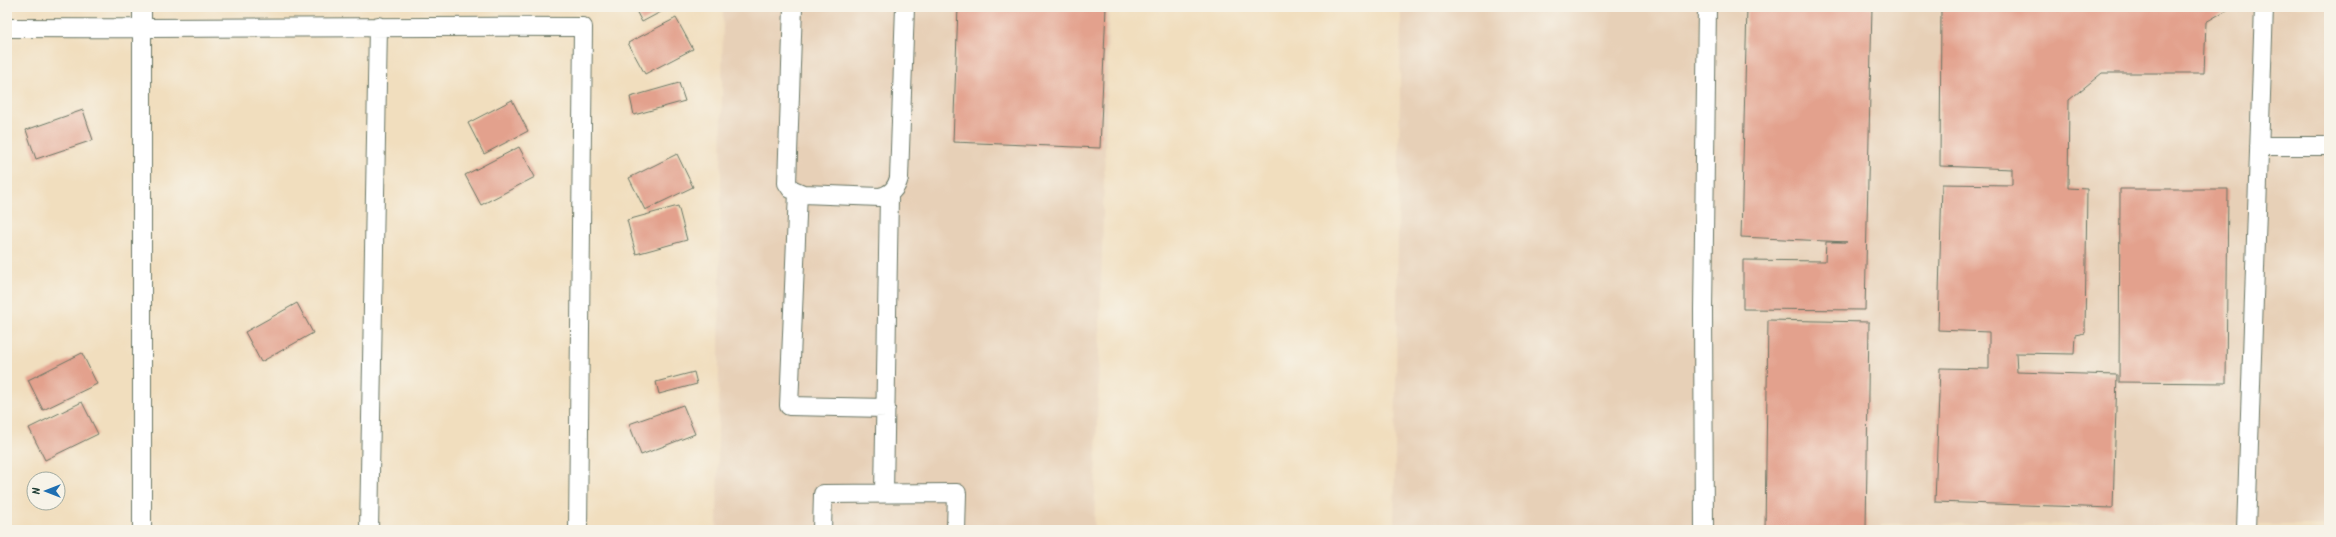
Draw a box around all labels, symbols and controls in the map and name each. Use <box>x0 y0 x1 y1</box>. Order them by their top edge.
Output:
north arrow <box>26 471 66 511</box>
text: N <box>28 487 46 494</box>

